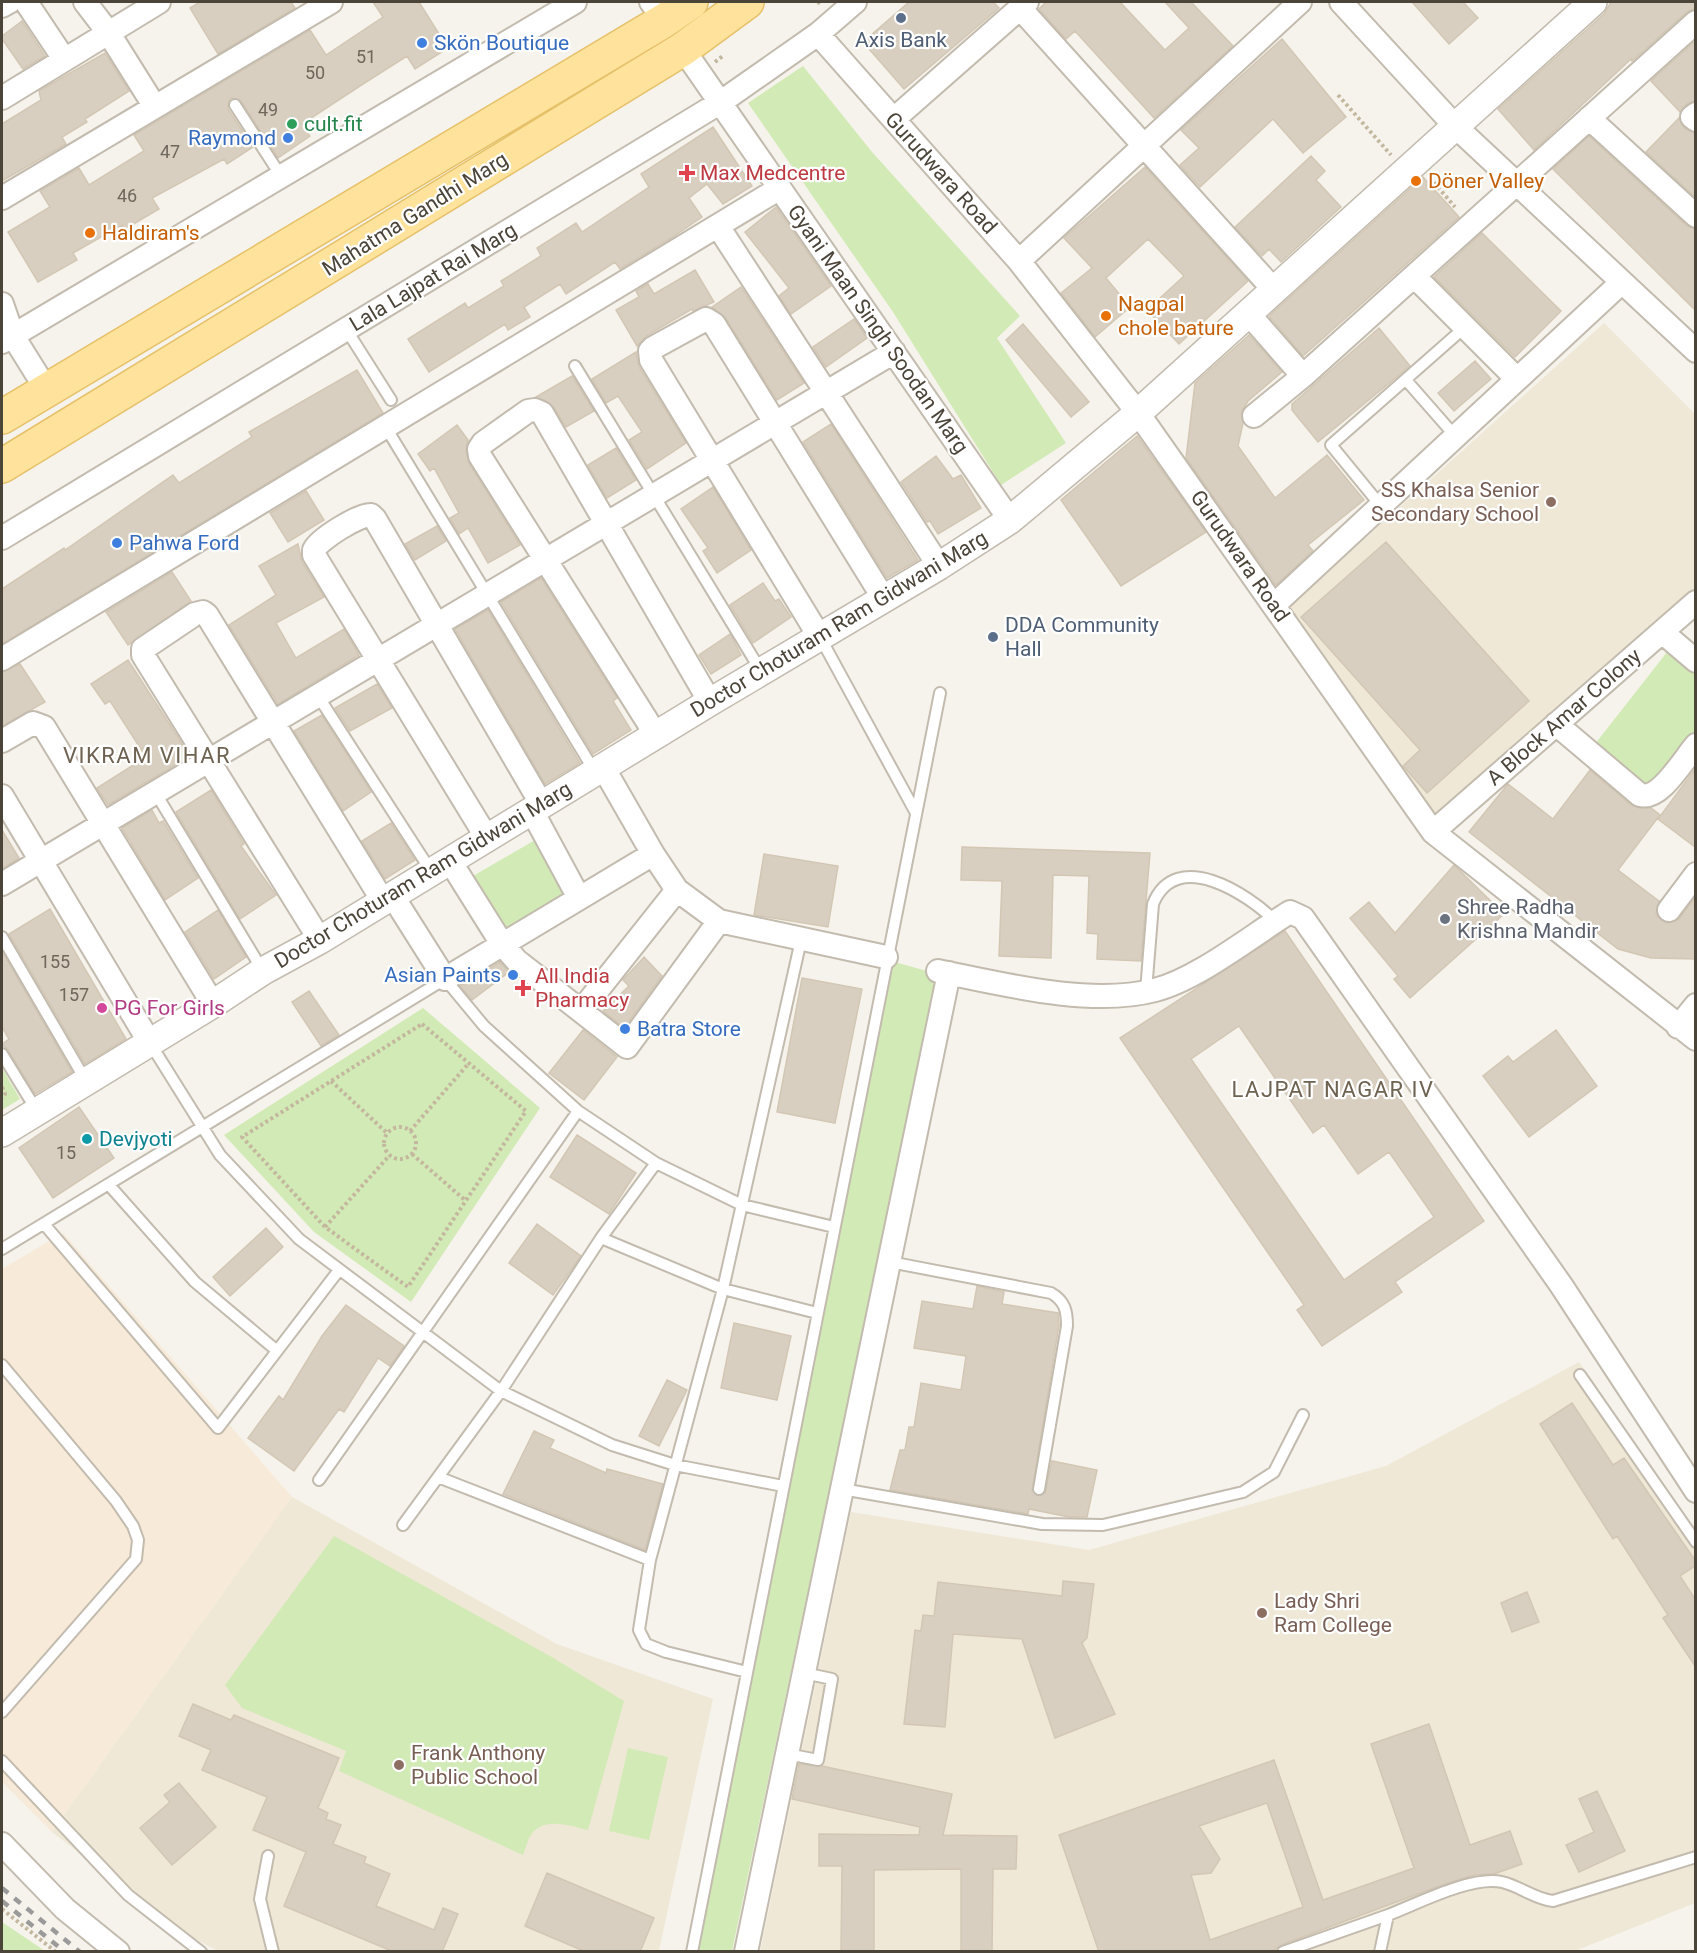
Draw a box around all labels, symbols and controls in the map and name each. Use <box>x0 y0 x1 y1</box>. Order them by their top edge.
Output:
marker: Axis Bank <box>894 11 908 25</box>
place label: Axis Bank <box>855 28 947 52</box>
place label: Skön Boutique <box>434 31 569 55</box>
marker: Skön Boutique <box>415 36 429 50</box>
house number: 51 <box>356 46 376 67</box>
house number: 50 <box>305 62 325 83</box>
house number: 49 <box>258 99 278 120</box>
street label: Gurudwara Road <box>880 107 1002 239</box>
place label: cult.fit <box>304 112 363 136</box>
marker: cult.fit <box>285 117 299 131</box>
place label: Raymond <box>188 126 276 150</box>
marker: Raymond <box>281 131 295 145</box>
house number: 47 <box>160 141 180 162</box>
street label: Mahatma Gandhi Marg <box>318 147 512 281</box>
place label: Max Medcentre <box>700 161 845 185</box>
marker: Max Medcentre <box>678 164 696 182</box>
place label: Döner Valley <box>1428 169 1544 193</box>
marker: Döner Valley <box>1409 174 1423 188</box>
house number: 46 <box>117 185 137 206</box>
street label: Gyani Maan Singh Soodan Marg <box>783 200 973 458</box>
street label: Lala Lajpat Rai Marg <box>345 218 521 336</box>
place label: Haldiram's <box>102 221 200 245</box>
marker: Haldiram's <box>83 226 97 240</box>
place label: Nagpal chole bature <box>1118 292 1234 340</box>
marker: Nagpal chole bature <box>1099 309 1113 323</box>
place label: SS Khalsa Senior Secondary School <box>1371 478 1539 526</box>
street label: Gurudwara Road <box>1186 486 1294 626</box>
marker: SS Khalsa Senior Secondary School <box>1544 495 1558 509</box>
street label: Doctor Choturam Ram Gidwani Marg <box>686 526 992 722</box>
place label: Pahwa Ford <box>129 531 240 555</box>
marker: Pahwa Ford <box>110 536 124 550</box>
place label: DDA Community Hall <box>1005 613 1159 661</box>
marker: DDA Community Hall <box>986 630 1000 644</box>
street label: A Block Amar Colony <box>1482 644 1646 790</box>
district label: VIKRAM VIHAR <box>63 743 231 768</box>
street label: Doctor Choturam Ram Gidwani Marg <box>270 777 576 973</box>
place label: Shree Radha Krishna Mandir <box>1457 895 1598 943</box>
marker: Shree Radha Krishna Mandir <box>1438 912 1452 926</box>
house number: 155 <box>40 951 70 972</box>
place label: Asian Paints <box>384 963 501 987</box>
place label: All India Pharmacy <box>535 964 629 1012</box>
marker: Asian Paints <box>506 968 520 982</box>
marker: All India Pharmacy <box>516 981 530 995</box>
house number: 157 <box>59 984 89 1005</box>
place label: PG For Girls <box>114 996 225 1020</box>
marker: PG For Girls <box>95 1001 109 1015</box>
place label: Batra Store <box>637 1017 741 1041</box>
marker: Batra Store <box>618 1022 632 1036</box>
district label: LAJPAT NAGAR IV <box>1231 1077 1435 1102</box>
place label: Devjyoti <box>99 1127 173 1151</box>
marker: Devjyoti <box>80 1132 94 1146</box>
house number: 15 <box>56 1142 76 1163</box>
place label: Lady Shri Ram College <box>1274 1589 1392 1637</box>
marker: Lady Shri Ram College <box>1255 1606 1269 1620</box>
place label: Frank Anthony Public School <box>411 1741 545 1789</box>
marker: Frank Anthony Public School <box>392 1758 406 1772</box>

